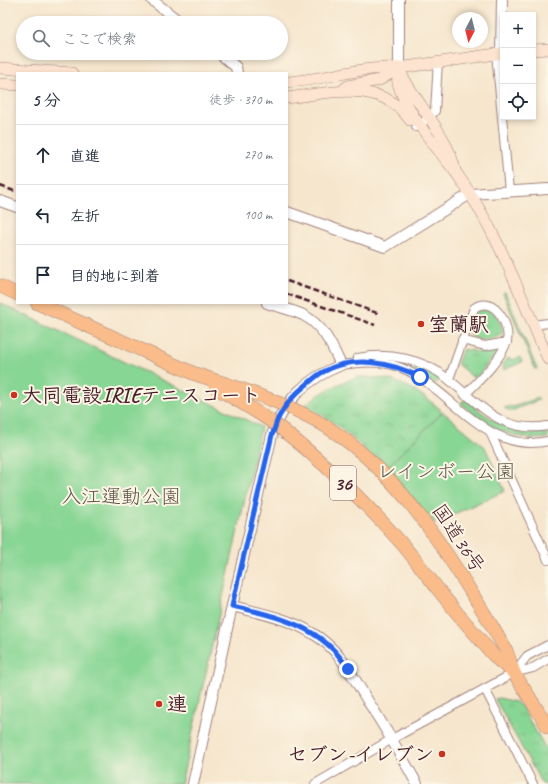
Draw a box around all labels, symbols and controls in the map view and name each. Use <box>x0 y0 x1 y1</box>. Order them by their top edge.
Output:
north arrow <box>452 12 488 48</box>
map controls <box>500 12 536 120</box>
button: + <box>500 12 536 48</box>
search box <box>16 16 288 60</box>
icon: search <box>30 27 52 49</box>
text: ここで検索 <box>62 30 137 49</box>
button: − <box>500 48 536 84</box>
button: locate <box>500 84 536 120</box>
text: 5 分 <box>32 90 61 111</box>
text: 徒歩 · 370 m <box>209 92 272 108</box>
icon: ahead <box>32 144 54 166</box>
text: 直進 <box>70 147 100 166</box>
text: 270 m <box>244 147 272 163</box>
icon: left <box>32 204 54 226</box>
text: 左折 <box>70 207 100 226</box>
text: 100 m <box>244 207 272 223</box>
icon: arrive <box>32 264 54 286</box>
text: 目的地に到着 <box>70 267 160 286</box>
place label: 室蘭駅 <box>429 312 489 337</box>
marker: 室蘭駅 <box>416 319 426 329</box>
route start <box>411 368 429 386</box>
place label: 大同電設IRIEテニスコート <box>22 383 261 408</box>
marker: 大同電設IRIEテニスコート <box>9 390 19 400</box>
park label: レインボー公園 <box>376 459 516 484</box>
road number: 36 <box>330 466 356 500</box>
park label: 入江運動公園 <box>61 484 181 509</box>
street label: 国道36号 <box>426 499 491 578</box>
route end <box>339 660 357 678</box>
place label: 連 <box>167 692 187 717</box>
marker: 連 <box>154 699 164 709</box>
place label: セブン-イレブン <box>287 742 434 767</box>
marker: セブン-イレブン <box>437 749 447 759</box>

